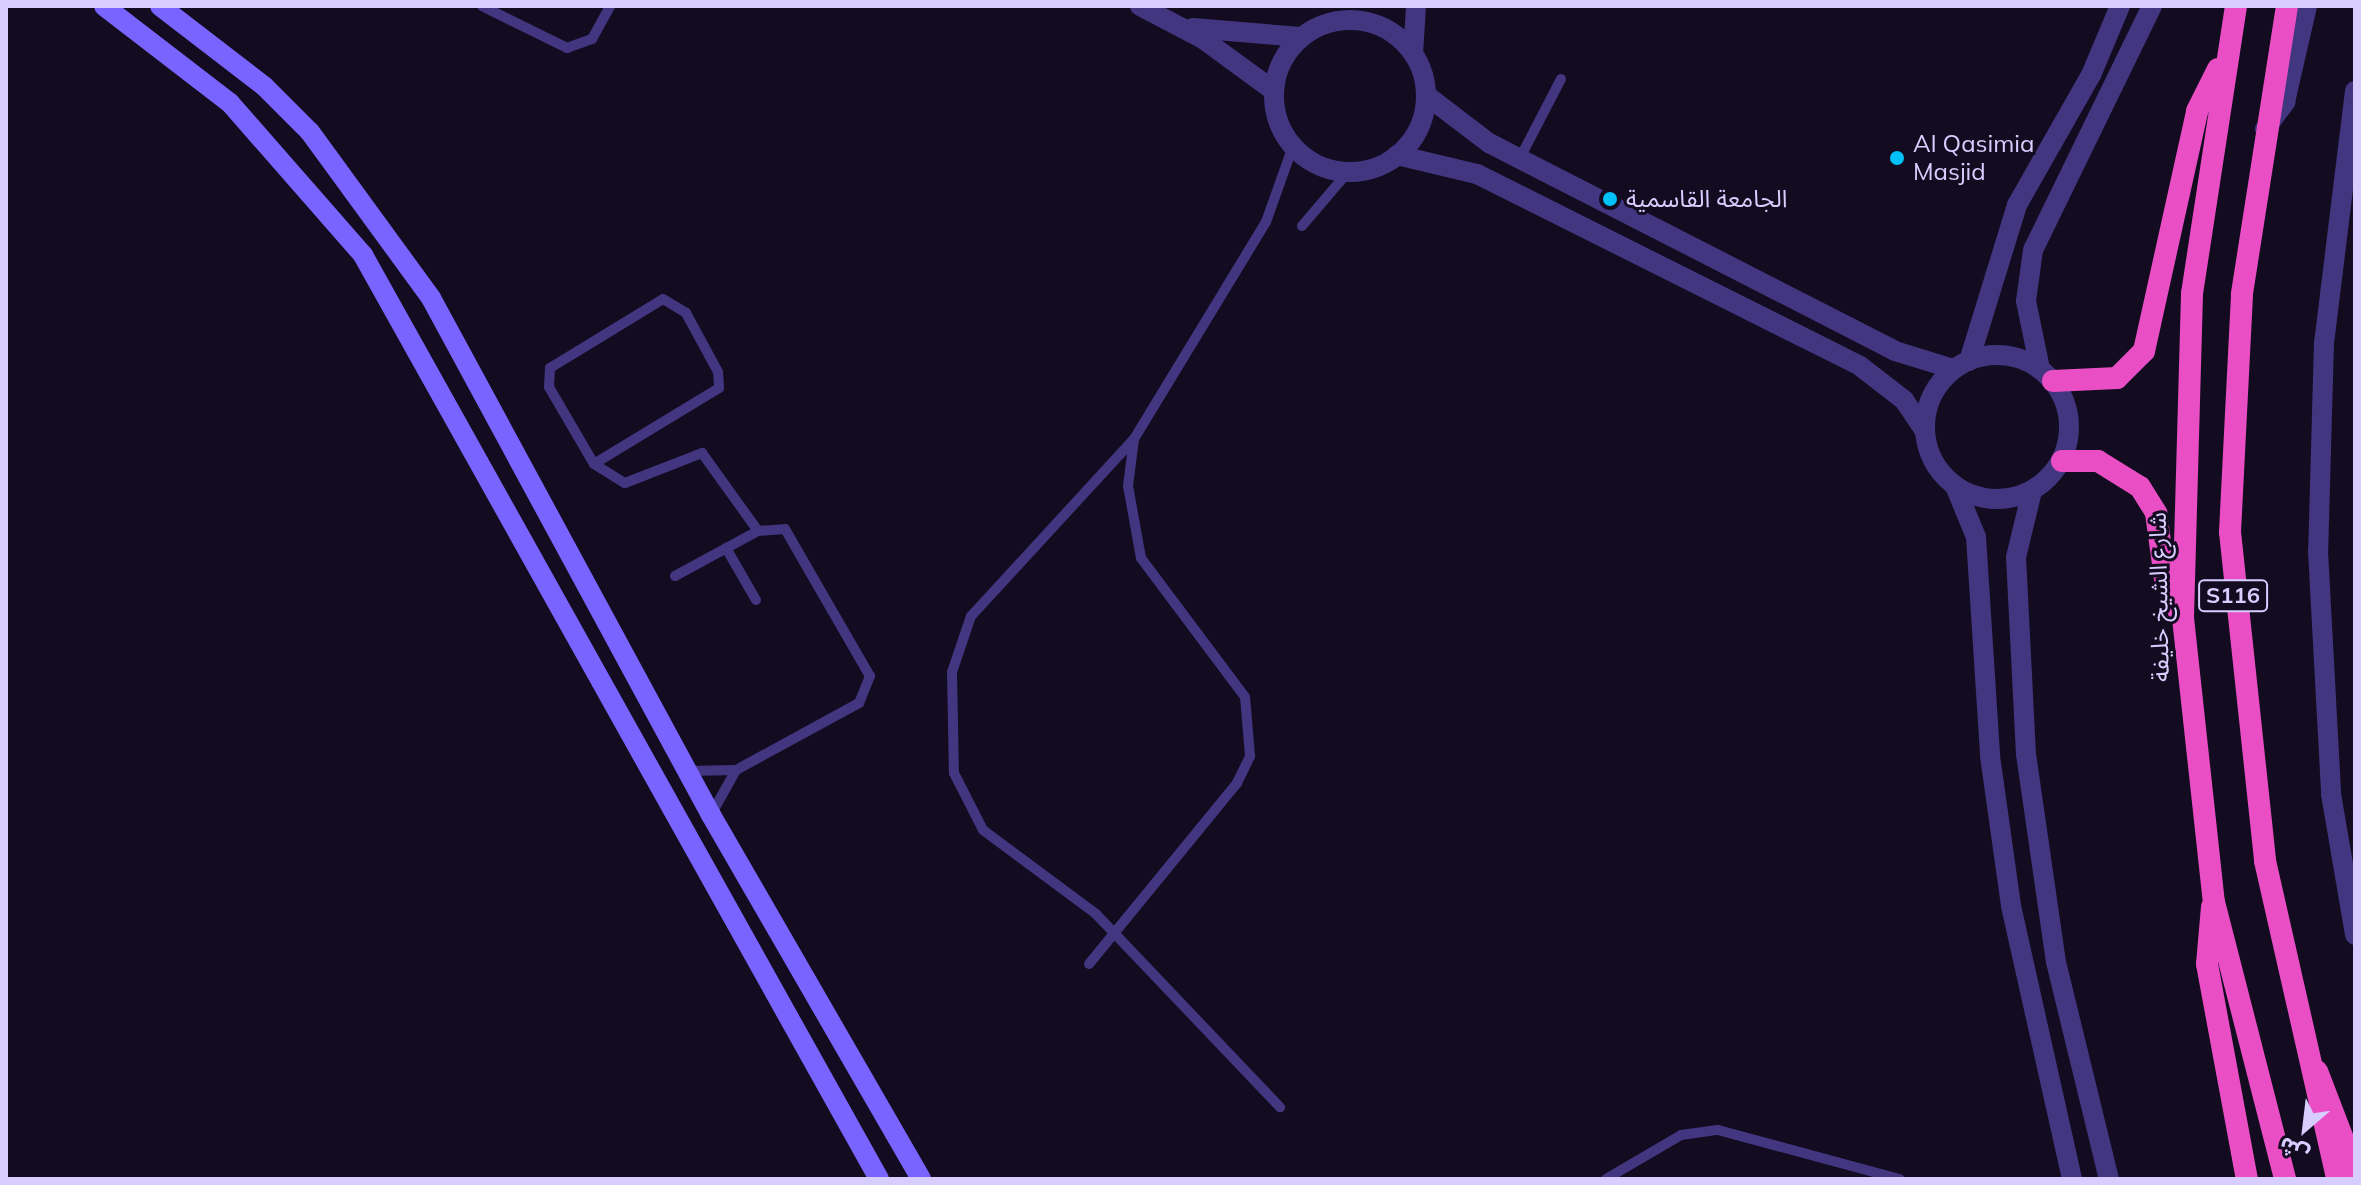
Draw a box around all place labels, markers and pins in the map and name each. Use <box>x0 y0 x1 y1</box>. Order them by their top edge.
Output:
place label: Al Qasimia Masjid <box>1913 130 2034 186</box>
marker: Al Qasimia Masjid <box>1888 149 1906 167</box>
place label: الجامعة القاسمية <box>1626 185 1787 213</box>
marker: الجامعة القاسمية <box>1601 190 1619 208</box>

